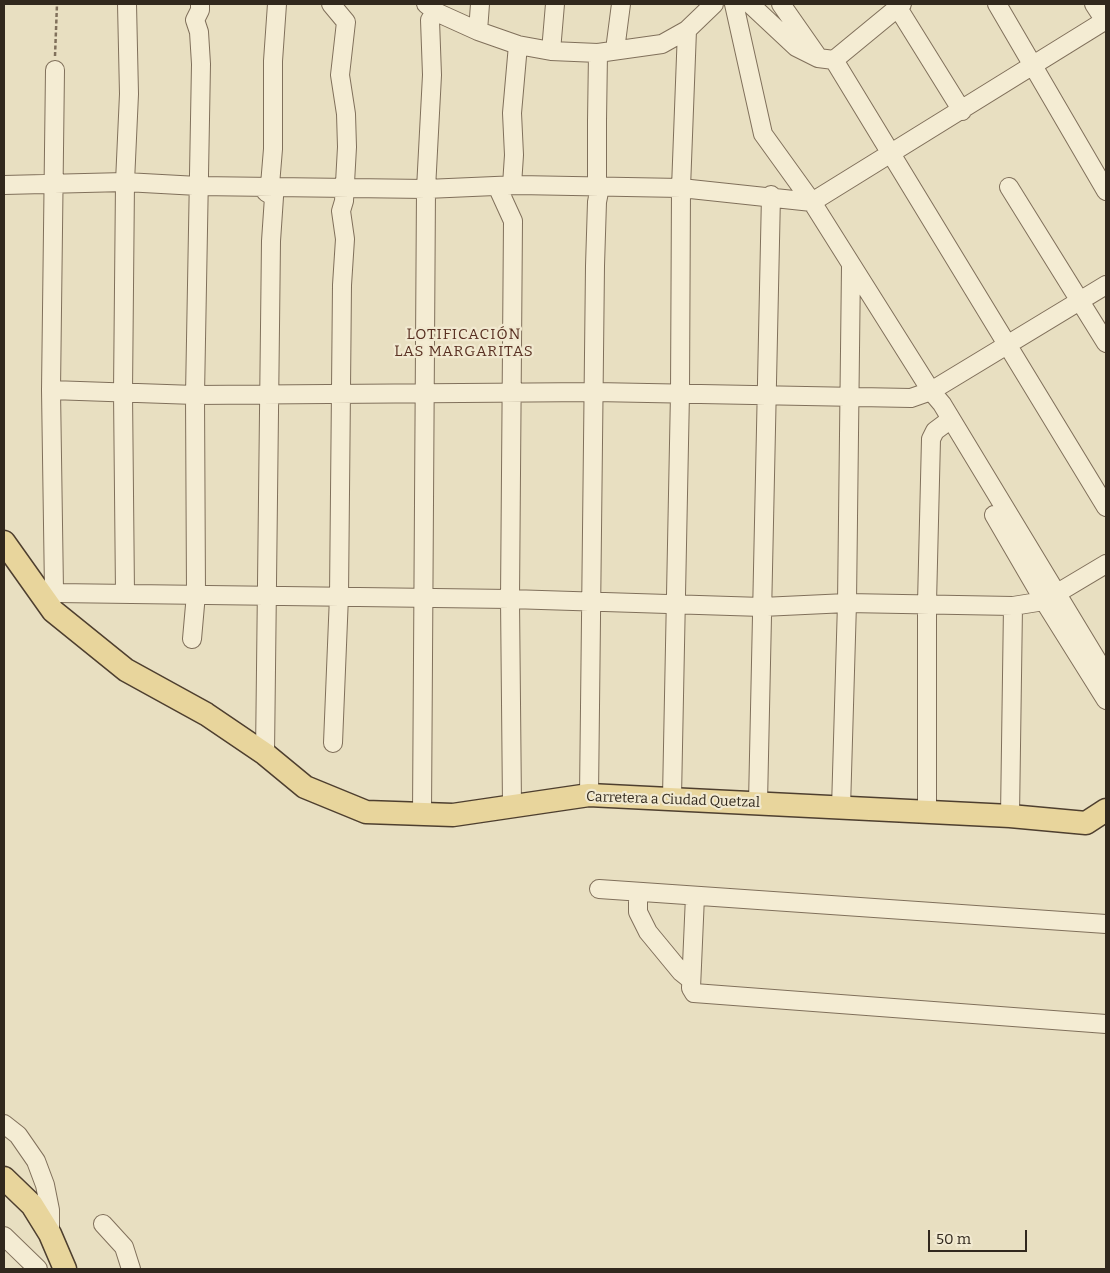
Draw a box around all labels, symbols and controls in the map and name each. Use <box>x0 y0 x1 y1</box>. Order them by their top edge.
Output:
district label: LOTIFICACIÓN LAS MARGARITAS <box>392 326 536 361</box>
street label: Carretera a Ciudad Quetzal <box>586 789 760 811</box>
scale bar <box>930 1220 1029 1252</box>
text: 50 m <box>936 1230 971 1248</box>

